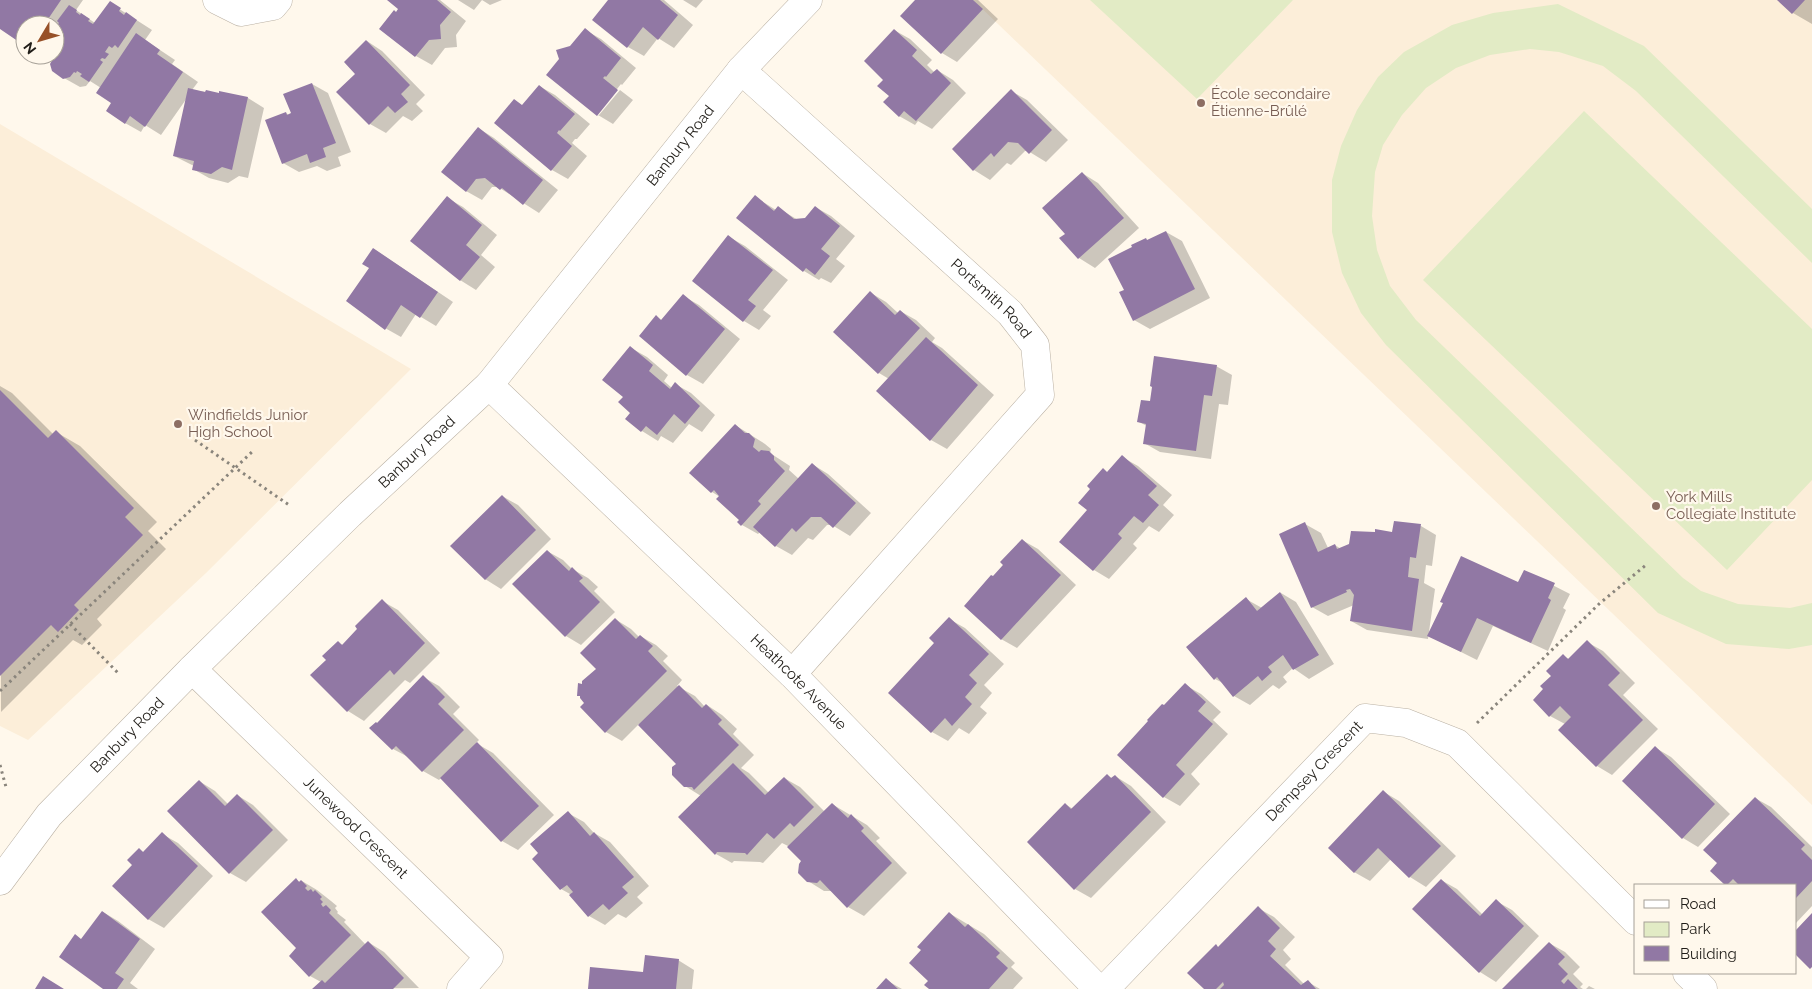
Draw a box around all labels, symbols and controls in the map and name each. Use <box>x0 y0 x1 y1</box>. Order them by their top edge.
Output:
north arrow <box>15 15 65 65</box>
text: N <box>20 39 39 57</box>
place label: École secondaire Étienne-Brûlé <box>1211 85 1330 120</box>
marker: École secondaire Étienne-Brûlé <box>1195 97 1207 109</box>
street label: Banbury Road <box>643 102 718 190</box>
street label: Portsmith Road <box>947 255 1035 342</box>
place label: Windfields Junior High School <box>188 406 308 441</box>
street label: Banbury Road <box>375 412 459 492</box>
marker: Windfields Junior High School <box>172 418 184 430</box>
place label: York Mills Collegiate Institute <box>1666 488 1796 523</box>
marker: York Mills Collegiate Institute <box>1650 500 1662 512</box>
street label: Heathcote Avenue <box>747 630 850 734</box>
street label: Banbury Road <box>87 694 168 776</box>
street label: Dempsey Crescent <box>1262 717 1366 825</box>
street label: Junewood Crescent <box>300 773 412 882</box>
legend <box>1634 884 1797 974</box>
text: Road <box>1680 895 1716 913</box>
text: Park <box>1680 920 1711 938</box>
text: Building <box>1680 945 1737 963</box>

